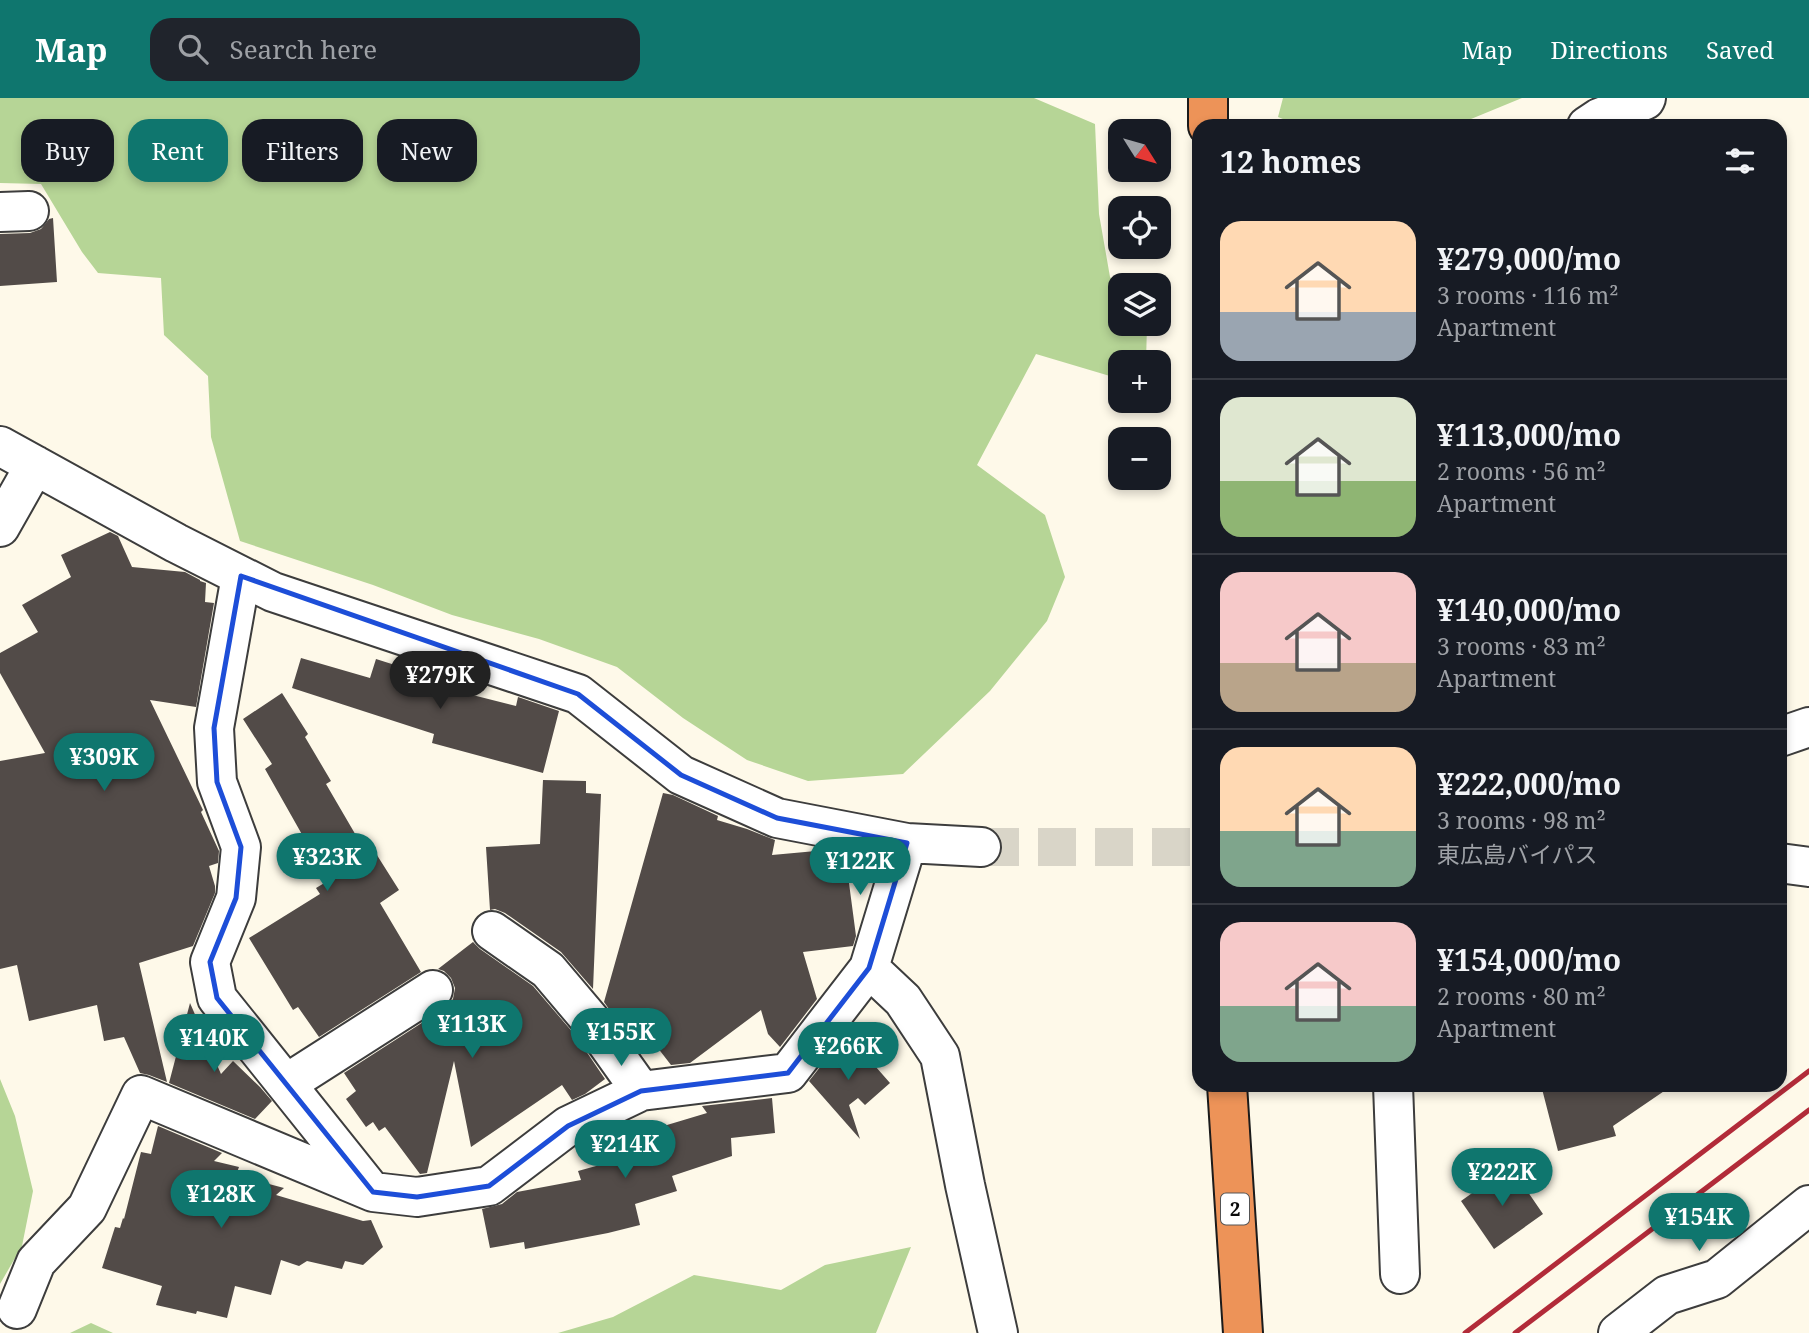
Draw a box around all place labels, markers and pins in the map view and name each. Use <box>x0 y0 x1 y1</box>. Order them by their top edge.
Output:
pin: ¥279K <box>391 652 489 711</box>
pin: ¥309K <box>55 734 153 793</box>
pin: ¥323K <box>278 834 376 893</box>
pin: ¥122K <box>811 838 909 897</box>
pin: ¥113K <box>423 1000 521 1060</box>
pin: ¥155K <box>572 1009 670 1068</box>
pin: ¥140K <box>165 1014 263 1074</box>
pin: ¥266K <box>799 1023 897 1082</box>
pin: ¥214K <box>576 1121 674 1180</box>
pin: ¥222K <box>1453 1148 1551 1208</box>
pin: ¥128K <box>172 1170 270 1230</box>
pin: ¥154K <box>1650 1194 1748 1253</box>

